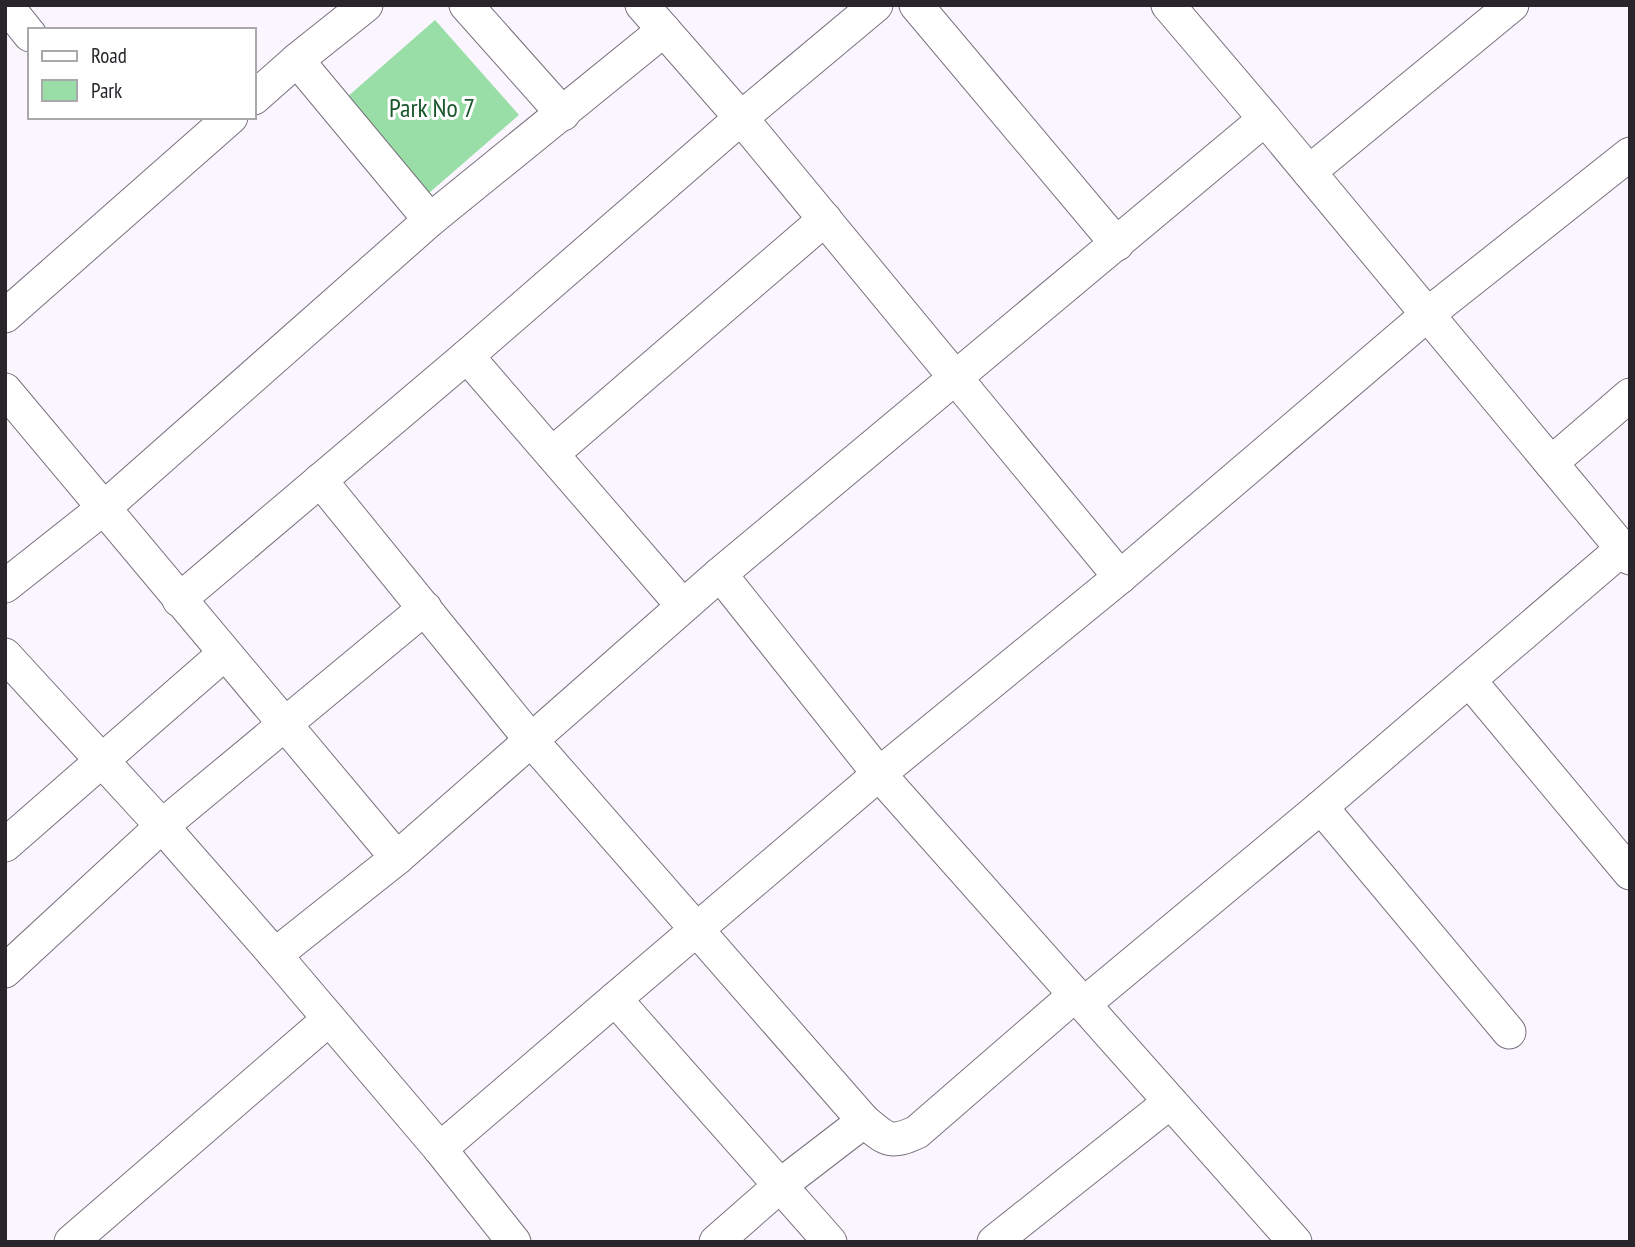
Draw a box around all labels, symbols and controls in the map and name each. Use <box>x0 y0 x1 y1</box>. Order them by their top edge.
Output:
legend <box>28 28 256 119</box>
text: Road <box>91 42 127 69</box>
text: Park <box>91 77 122 104</box>
park label: Park No 7 <box>389 91 475 124</box>

